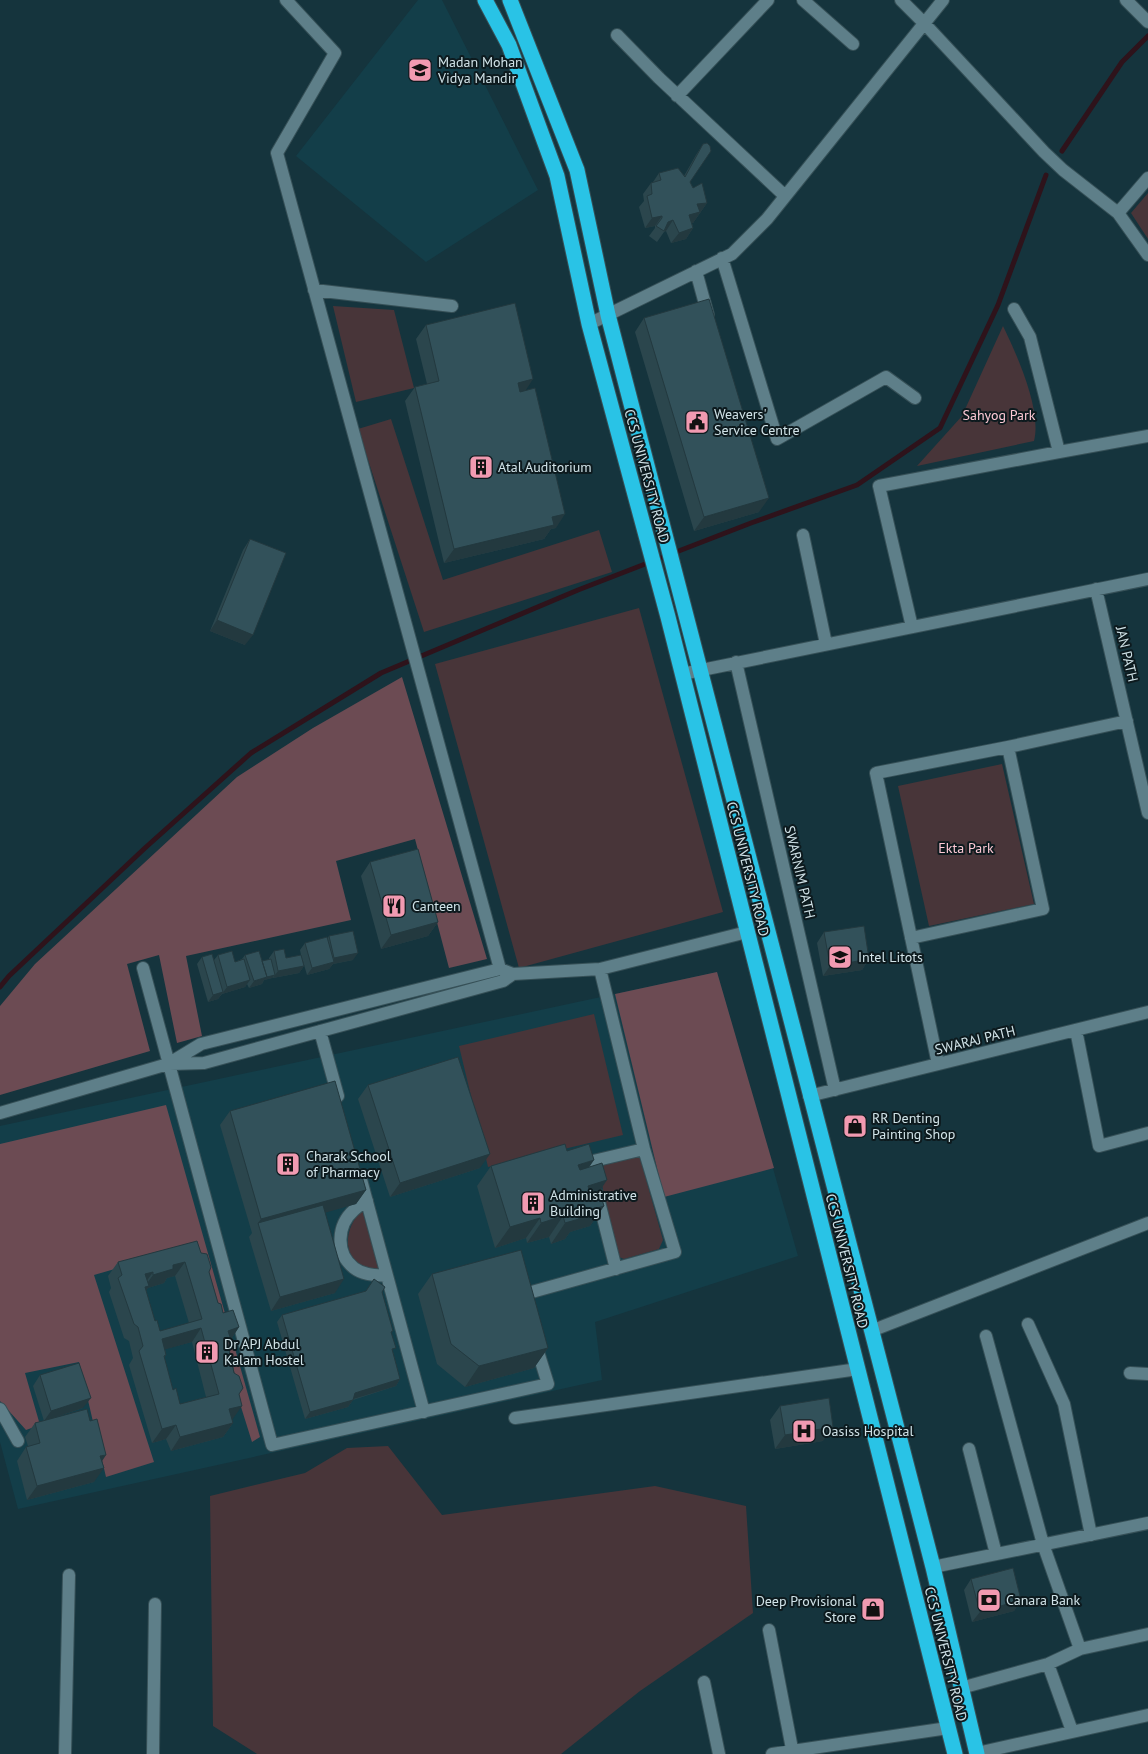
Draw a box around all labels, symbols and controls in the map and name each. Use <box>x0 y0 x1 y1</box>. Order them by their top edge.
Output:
place label: Madan Mohan Vidya Mandir <box>437 53 523 87</box>
school or university icon: Madan Mohan Vidya Mandir <box>407 57 433 83</box>
place label: Weavers' Service Centre <box>714 405 800 439</box>
park label: Sahyog Park <box>963 406 1036 424</box>
street label: CCS UNIVERSITY ROAD <box>620 407 674 545</box>
public building icon: Weavers' Service Centre <box>684 409 710 435</box>
building icon: Atal Auditorium <box>468 454 494 480</box>
place label: Atal Auditorium <box>498 458 592 476</box>
street label: JAN PATH <box>1112 623 1142 684</box>
street label: CCS UNIVERSITY ROAD <box>723 800 773 938</box>
street label: SWARNIM PATH <box>781 824 819 920</box>
park label: Ekta Park <box>938 839 994 857</box>
restaurant icon: Canteen <box>381 893 407 919</box>
place label: Canteen <box>412 897 461 915</box>
school or university icon: Intel Litots <box>827 944 853 970</box>
place label: Intel Litots <box>858 948 923 966</box>
street label: SWARAJ PATH <box>933 1021 1017 1059</box>
place label: RR Denting Painting Shop <box>872 1109 955 1143</box>
shop icon: RR Denting Painting Shop <box>842 1113 868 1139</box>
place label: Charak School of Pharmacy <box>306 1147 391 1181</box>
building icon: Charak School of Pharmacy <box>275 1151 301 1177</box>
place label: Administrative Building <box>550 1186 637 1220</box>
building icon: Administrative Building <box>520 1190 546 1216</box>
street label: CCS UNIVERSITY ROAD <box>822 1192 872 1330</box>
place label: Dr APJ Abdul Kalam Hostel <box>224 1335 304 1369</box>
building icon: Dr APJ Abdul Kalam Hostel <box>194 1339 220 1365</box>
hospital icon: Oasiss Hospital <box>791 1418 817 1444</box>
place label: Oasiss Hospital <box>822 1422 914 1440</box>
street label: CCS UNIVERSITY ROAD <box>921 1585 971 1723</box>
bank icon: Canara Bank <box>976 1587 1002 1613</box>
place label: Canara Bank <box>1006 1591 1081 1609</box>
place label: Deep Provisional Store <box>756 1592 856 1626</box>
shop icon: Deep Provisional Store <box>860 1596 886 1622</box>

